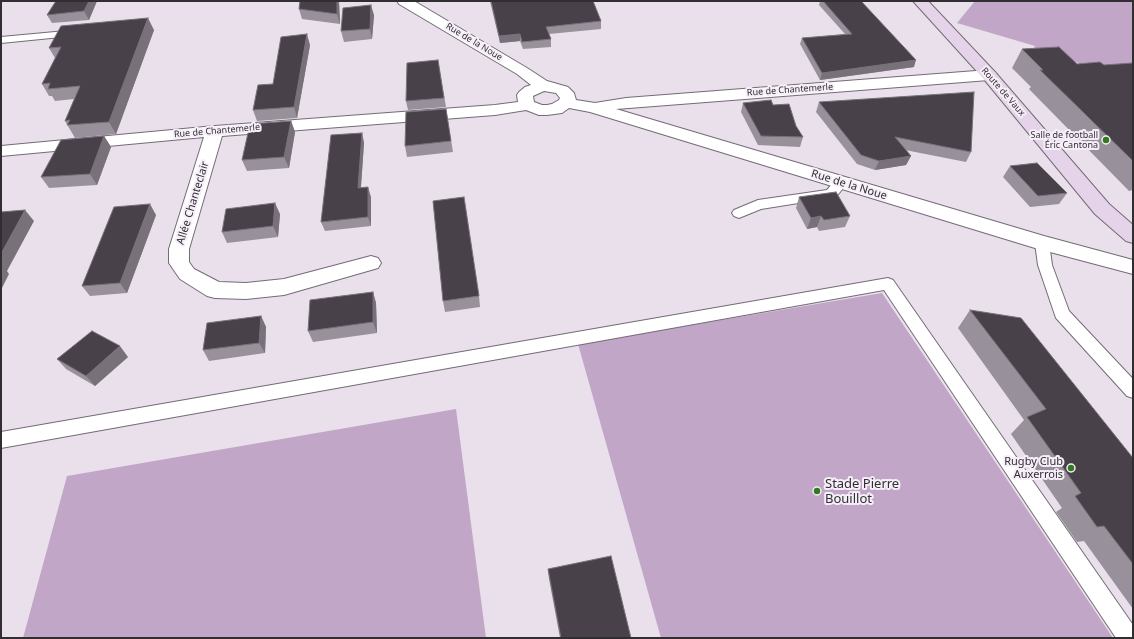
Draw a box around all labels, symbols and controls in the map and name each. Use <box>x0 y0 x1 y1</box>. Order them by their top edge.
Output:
street label: Rue de la Noue <box>444 21 504 63</box>
street label: Route de Vaux <box>979 66 1027 118</box>
street label: Rue de Chantemerle <box>747 82 833 98</box>
street label: Rue de Chantemerle <box>174 122 260 140</box>
place label: Salle de football Éric Cantona <box>1031 130 1098 151</box>
marker: Salle de football Éric Cantona <box>1101 135 1111 145</box>
street label: Allée Chanteclair <box>174 160 212 246</box>
street label: Rue de la Noue <box>810 167 888 203</box>
place label: Rugby Club Auxerrois <box>1004 455 1063 481</box>
marker: Rugby Club Auxerrois <box>1066 463 1076 473</box>
place label: Stade Pierre Bouillot <box>825 476 899 507</box>
marker: Stade Pierre Bouillot <box>812 486 822 496</box>

